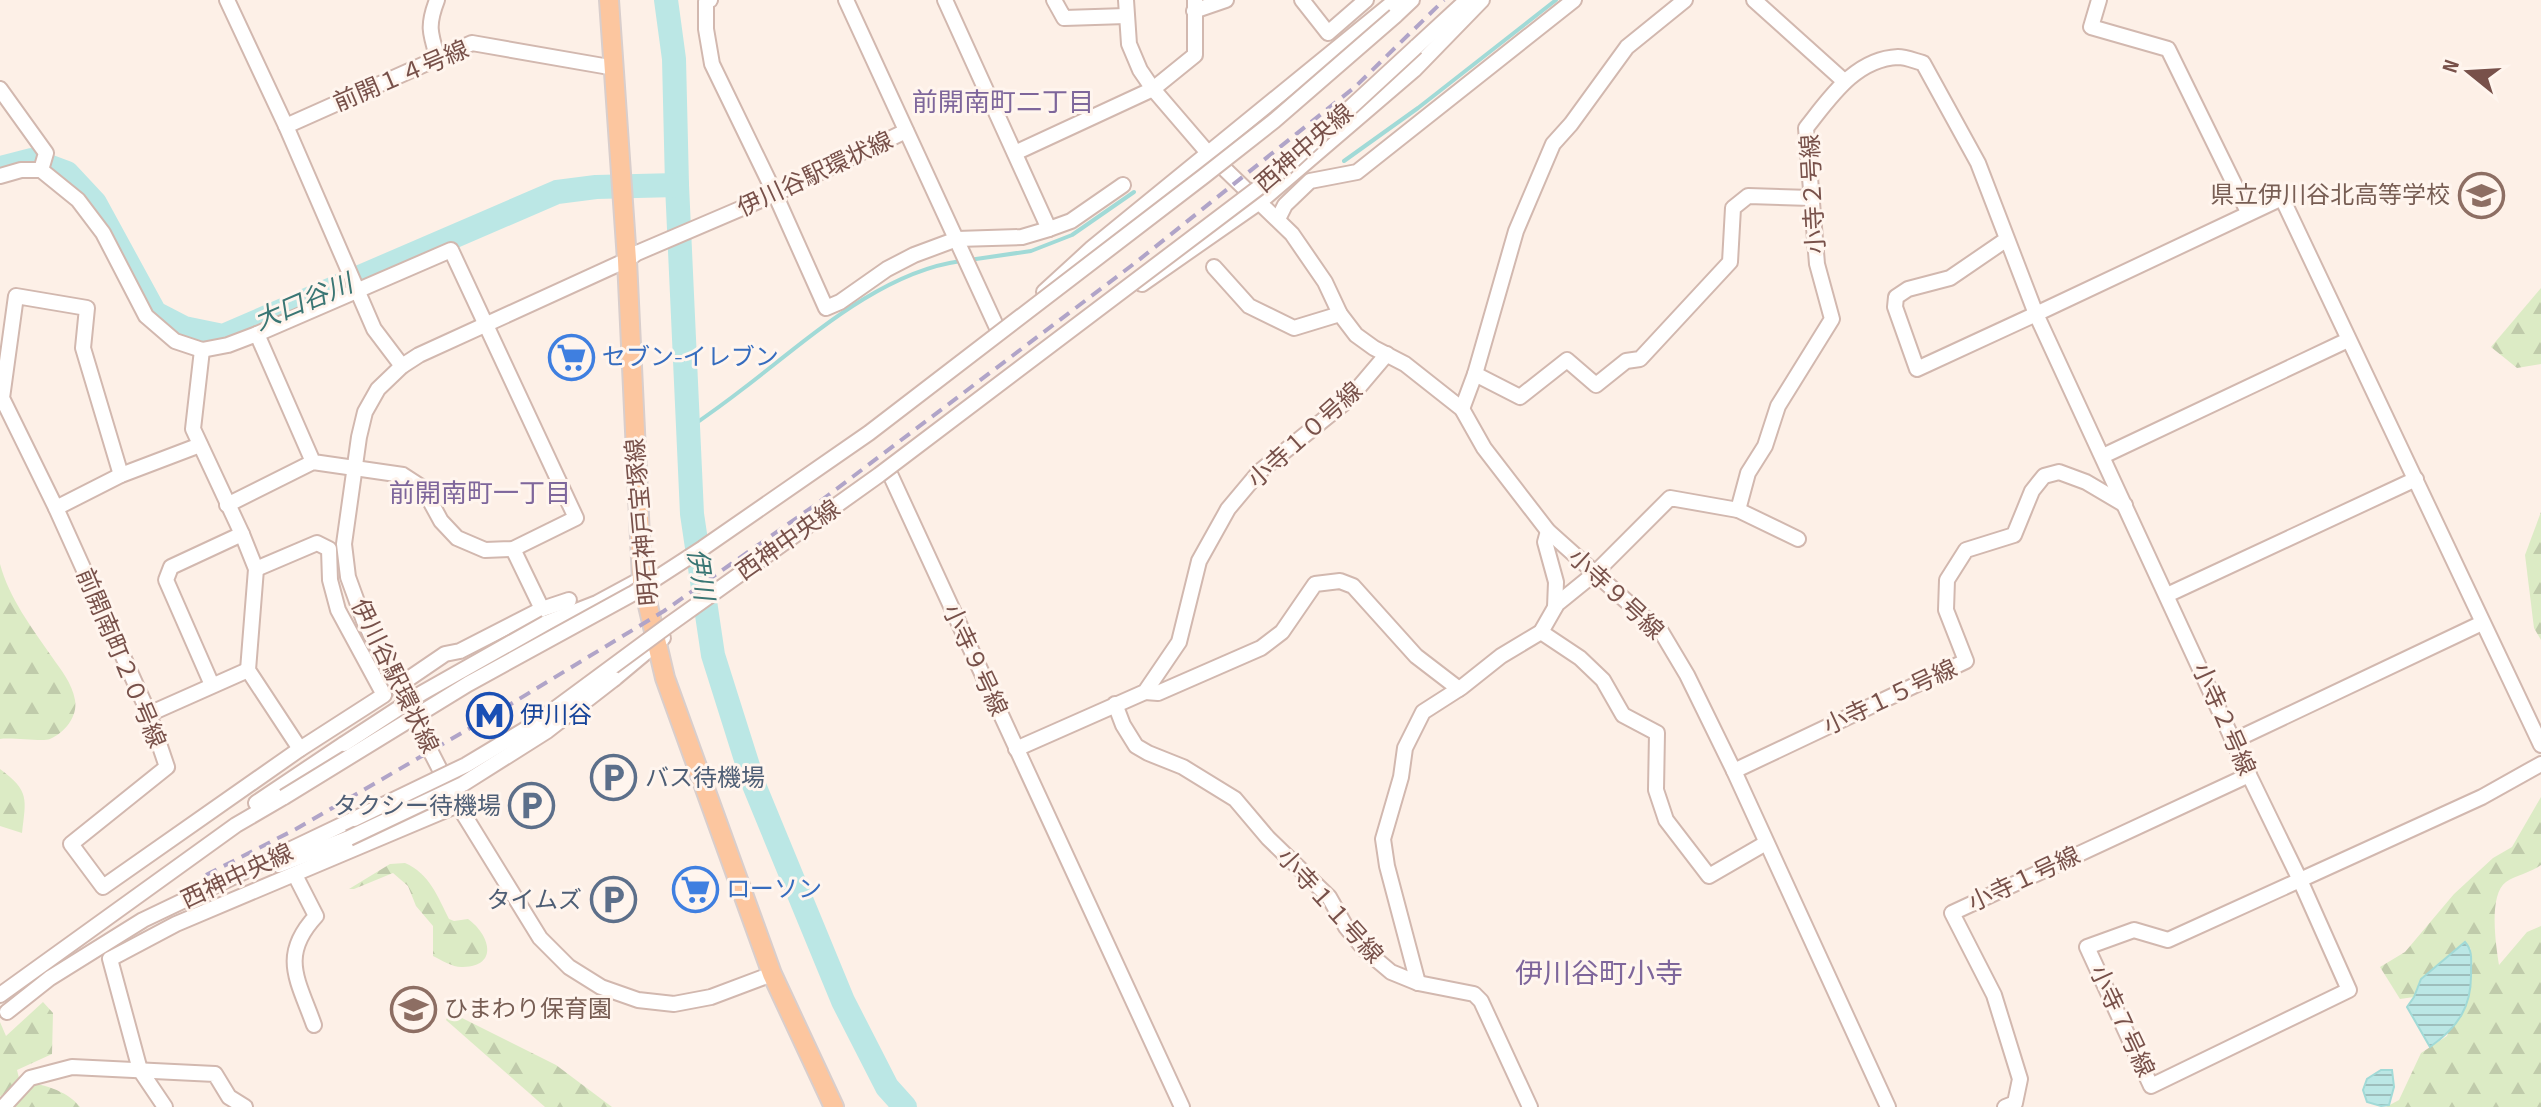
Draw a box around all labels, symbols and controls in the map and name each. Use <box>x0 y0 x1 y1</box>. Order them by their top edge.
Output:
north arrow <box>2429 32 2509 112</box>
street label: 前開１４号線 <box>329 35 473 118</box>
text: N <box>2437 57 2466 76</box>
district label: 前開南町二丁目 <box>912 88 1094 119</box>
street label: 西神中央線 <box>1250 98 1359 199</box>
street label: 伊川谷駅環状線 <box>733 126 897 223</box>
street label: 小寺２号線 <box>1796 133 1831 255</box>
school or university icon: 県立伊川谷北高等学校 <box>2457 171 2505 219</box>
place label: 県立伊川谷北高等学校 <box>2210 181 2450 210</box>
water label: 大口谷川 <box>250 268 360 338</box>
supermarket icon: セブン-イレブン <box>547 333 595 381</box>
place label: セブン-イレブン <box>602 343 779 372</box>
street label: 小寺１０号線 <box>1242 376 1369 494</box>
street label: 明石神戸宝塚線 <box>621 437 664 607</box>
district label: 前開南町一丁目 <box>389 479 571 510</box>
street label: 西神中央線 <box>731 494 846 587</box>
street label: 小寺９号線 <box>1562 543 1669 646</box>
water label: 伊川 <box>680 546 719 605</box>
street label: 前開南町２０号線 <box>70 564 171 752</box>
street label: 伊川谷駅環状線 <box>345 594 444 758</box>
street label: 小寺９号線 <box>936 600 1013 721</box>
street label: 小寺１５号線 <box>1819 654 1962 741</box>
street label: 小寺２号線 <box>2186 658 2261 780</box>
metro station icon: 伊川谷 <box>465 691 513 739</box>
place label: 伊川谷 <box>520 701 592 730</box>
parking icon: バス待機場 <box>590 754 638 802</box>
place label: バス待機場 <box>645 764 765 793</box>
parking icon: タクシー待機場 <box>508 782 556 830</box>
place label: タクシー待機場 <box>333 792 501 821</box>
street label: 西神中央線 <box>177 838 298 915</box>
street label: 小寺１号線 <box>1964 841 2085 918</box>
street label: 小寺１１号線 <box>1271 843 1389 970</box>
supermarket icon: ローソン <box>671 865 719 913</box>
place label: ローソン <box>726 875 822 904</box>
parking icon: タイムズ <box>589 876 637 924</box>
place label: タイムズ <box>486 886 582 915</box>
district label: 伊川谷町小寺 <box>1515 958 1683 991</box>
street label: 小寺７号線 <box>2083 961 2160 1082</box>
school or university icon: ひまわり保育園 <box>389 985 437 1033</box>
place label: ひまわり保育園 <box>444 995 612 1024</box>

